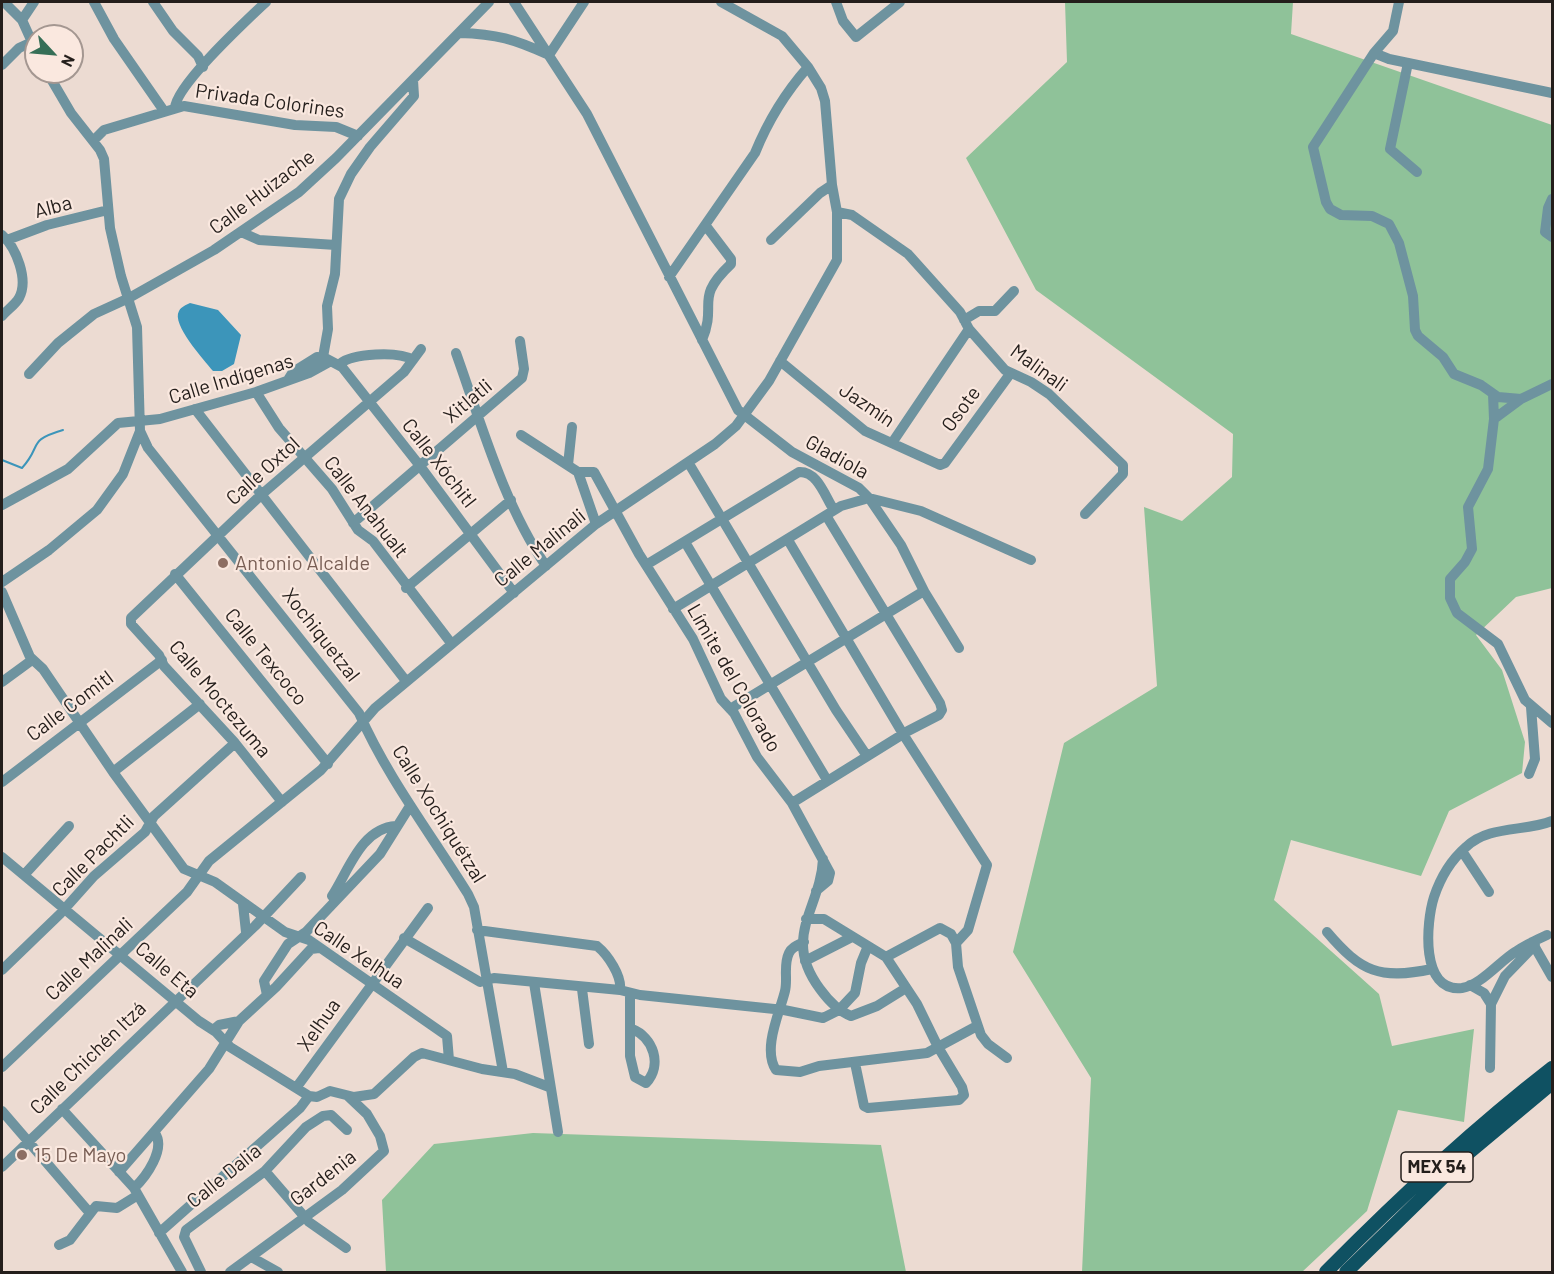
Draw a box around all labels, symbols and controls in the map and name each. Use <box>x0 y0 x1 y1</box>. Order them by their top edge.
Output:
north arrow <box>24 24 84 84</box>
text: N <box>58 52 80 70</box>
street label: Privada Colorines <box>194 79 346 123</box>
street label: Calle Huizache <box>205 145 319 239</box>
street label: Alba <box>32 191 74 223</box>
street label: Malinali <box>1006 339 1072 397</box>
street label: Calle Indígenas <box>166 349 296 409</box>
street label: Xitlatli <box>439 374 497 428</box>
street label: Jazmín <box>834 378 900 432</box>
street label: Osote <box>936 382 986 436</box>
street label: Calle Xóchitl <box>397 414 481 512</box>
street label: Gladiola <box>801 430 873 484</box>
street label: Calle Oxtol <box>221 432 305 510</box>
street label: Calle Anahualt <box>319 451 413 563</box>
street label: Calle Malinali <box>489 504 591 592</box>
place label: Antonio Alcalde <box>235 551 370 575</box>
marker: Antonio Alcalde <box>216 556 230 570</box>
street label: Xochiquetzal <box>277 584 365 686</box>
street label: Límite del Colorado <box>682 600 786 756</box>
street label: Calle Texcoco <box>220 604 312 710</box>
street label: Calle Moctezuma <box>164 635 276 763</box>
street label: Calle Comitl <box>22 666 118 746</box>
street label: Calle Xochiquétzal <box>387 741 491 887</box>
street label: Calle Pachtli <box>47 810 139 902</box>
street label: Calle Malinali <box>40 912 138 1006</box>
street label: Calle Xelhua <box>309 916 409 994</box>
street label: Calle Eta <box>130 936 204 1004</box>
street label: Xelhua <box>292 994 346 1056</box>
street label: Calle Chichén Itzá <box>25 997 151 1119</box>
street label: Calle Dalia <box>182 1139 266 1213</box>
place label: 15 De Mayo <box>34 1143 126 1167</box>
street label: Gardenia <box>285 1145 361 1211</box>
marker: 15 De Mayo <box>15 1148 29 1162</box>
road number: MEX 54 <box>1401 1152 1473 1182</box>

